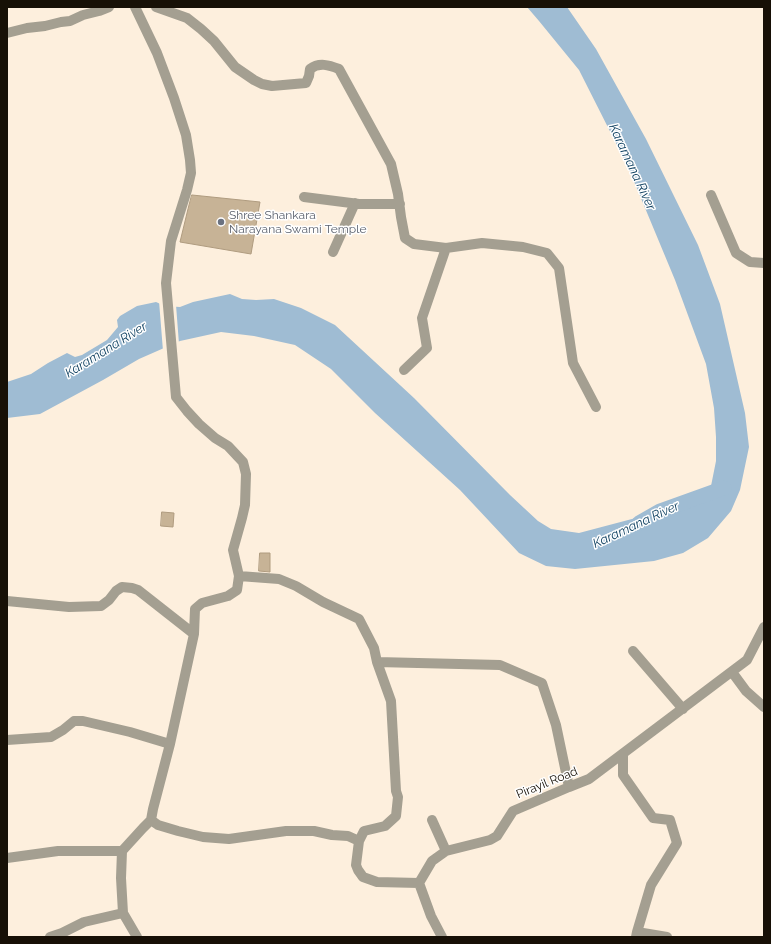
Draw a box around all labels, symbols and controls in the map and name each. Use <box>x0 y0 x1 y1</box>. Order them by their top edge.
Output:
water label: Karamana River <box>605 121 659 213</box>
place label: Shree Shankara Narayana Swami Temple <box>229 208 366 236</box>
marker: Shree Shankara Narayana Swami Temple <box>216 217 226 227</box>
water label: Karamana River <box>62 319 150 381</box>
water label: Karamana River <box>590 498 682 552</box>
street label: Pirayil Road <box>514 764 580 802</box>

